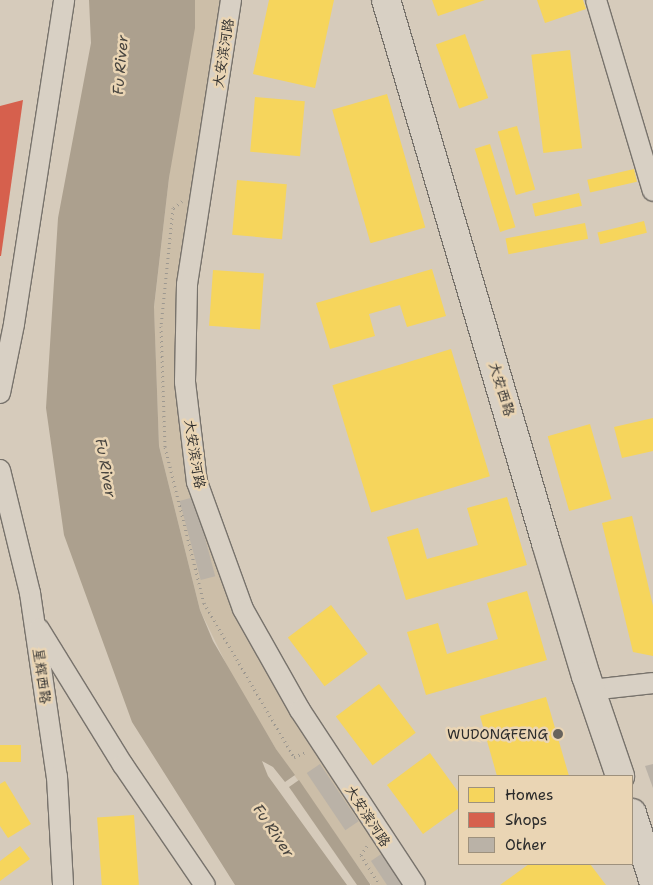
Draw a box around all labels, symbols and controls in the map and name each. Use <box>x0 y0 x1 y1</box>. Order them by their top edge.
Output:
street label: 大安滨河路 <box>209 17 237 89</box>
water label: Fu River <box>109 34 133 96</box>
street label: 大安西路 <box>486 360 518 418</box>
street label: 大安滨河路 <box>181 418 209 490</box>
water label: Fu River <box>91 437 119 499</box>
street label: 星辉西路 <box>30 647 54 705</box>
place label: WUDONGFENG <box>447 726 548 742</box>
marker: WUDONGFENG <box>552 728 564 740</box>
legend <box>458 775 633 865</box>
street label: 大安滨河路 <box>342 782 394 850</box>
text: Homes <box>505 785 553 805</box>
water label: Fu River <box>249 801 297 861</box>
text: Shops <box>505 810 547 830</box>
text: Other <box>505 835 547 855</box>

